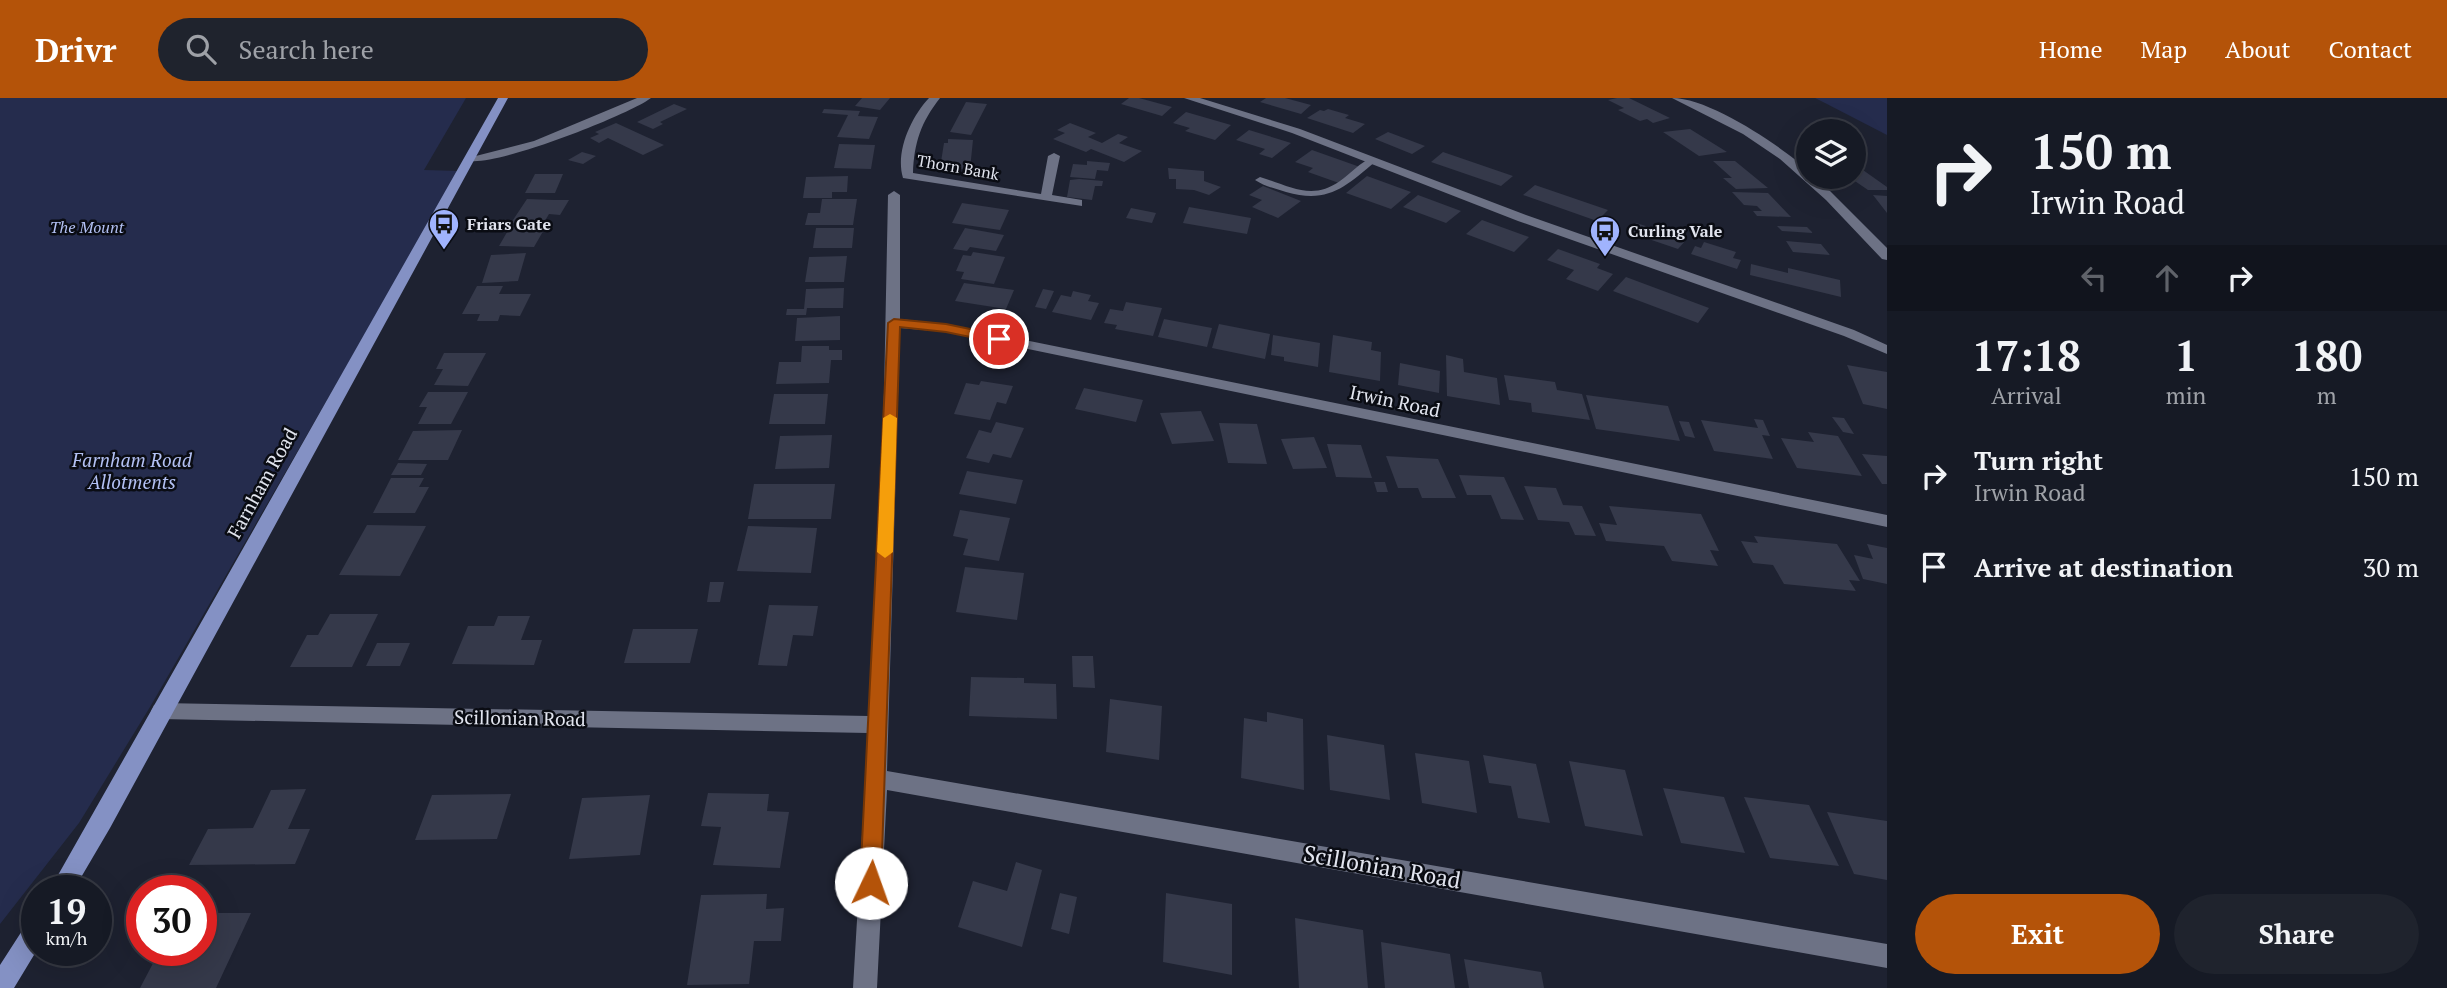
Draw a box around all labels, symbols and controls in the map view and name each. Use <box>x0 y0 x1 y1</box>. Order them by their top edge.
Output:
search box <box>158 18 648 81</box>
text: Drivr <box>35 28 116 71</box>
icon: search <box>182 30 220 68</box>
text: Search here <box>238 32 374 66</box>
text: Home <box>2039 33 2103 65</box>
text: Map <box>2141 33 2187 65</box>
text: About <box>2225 33 2291 65</box>
text: Contact <box>2329 33 2412 65</box>
text: 150 m <box>2030 118 2172 183</box>
map controls <box>1796 119 1866 189</box>
button: layers <box>1796 119 1866 189</box>
icon: right <box>1915 126 2006 217</box>
street label: Thorn Bank <box>915 149 1002 185</box>
text: Irwin Road <box>2030 181 2185 223</box>
bus stop icon: Friars Gate <box>427 207 461 251</box>
place label: Friars Gate <box>467 213 551 235</box>
bus stop icon: Curling Vale <box>1588 214 1622 258</box>
park label: The Mount <box>50 216 125 238</box>
place label: Curling Vale <box>1628 220 1723 242</box>
icon: left <box>2075 259 2113 297</box>
icon: ahead <box>2148 259 2186 297</box>
icon: right <box>2221 259 2259 297</box>
pin <box>969 309 1029 369</box>
icon: arrive <box>980 320 1018 358</box>
text: 17:18 <box>1972 327 2081 383</box>
text: 1 <box>2174 327 2198 383</box>
text: 180 <box>2291 327 2362 383</box>
street label: Irwin Road <box>1347 379 1443 422</box>
text: Arrival <box>1991 380 2062 411</box>
text: min <box>2166 380 2206 411</box>
text: m <box>2317 380 2337 411</box>
street label: Farnham Road <box>221 423 302 542</box>
text: Turn right <box>1974 443 2103 477</box>
park label: Farnham Road Allotments <box>71 447 193 494</box>
icon: right <box>1915 457 1953 495</box>
text: 150 m <box>2349 459 2419 493</box>
text: Irwin Road <box>1974 477 2085 508</box>
icon: arrive <box>1915 548 1953 586</box>
text: Arrive at destination <box>1974 550 2233 584</box>
text: 30 m <box>2363 550 2419 584</box>
street label: Scillonian Road <box>454 704 586 731</box>
street label: Scillonian Road <box>1301 837 1463 896</box>
position arrow <box>834 846 908 920</box>
speed limit sign: 30 <box>126 875 217 966</box>
text: 19 <box>47 888 86 934</box>
button: Exit <box>1915 894 2160 974</box>
button: Share <box>2174 894 2419 974</box>
text: km/h <box>46 926 87 950</box>

